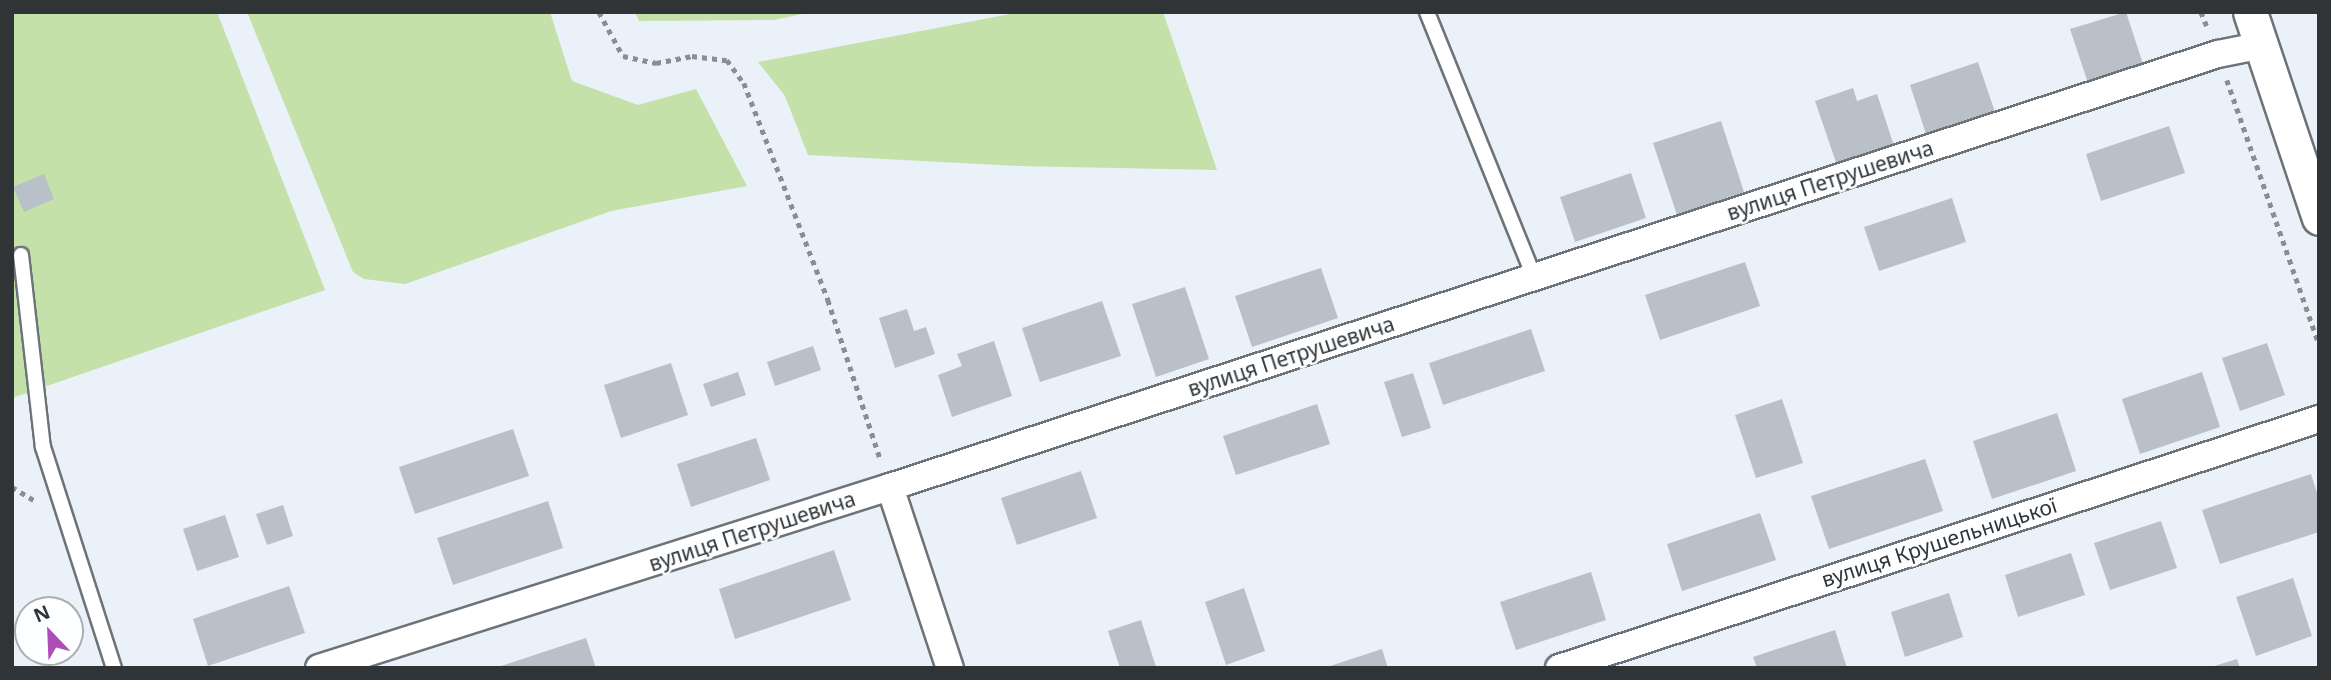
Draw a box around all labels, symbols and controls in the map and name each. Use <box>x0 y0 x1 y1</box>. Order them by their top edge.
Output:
street label: вулиця Петрушевича <box>1724 135 1936 225</box>
street label: вулиця Петрушевича <box>1185 311 1397 401</box>
street label: вулиця Петрушевича <box>646 486 858 576</box>
street label: вулиця Крушельницької <box>1818 492 2060 592</box>
north arrow <box>14 596 84 666</box>
text: N <box>29 599 54 628</box>

